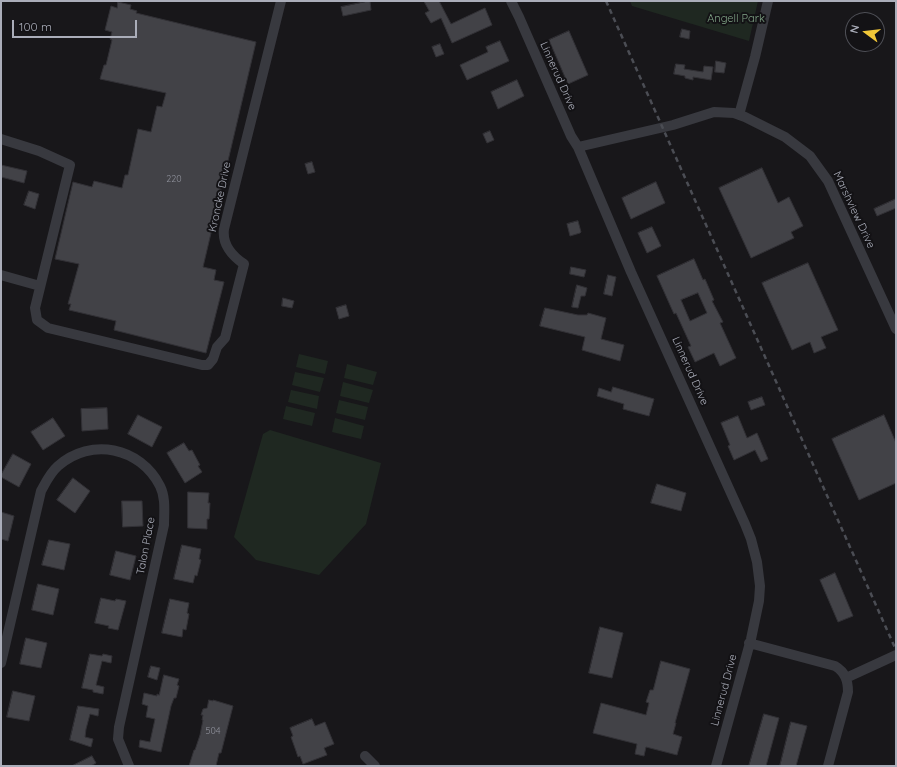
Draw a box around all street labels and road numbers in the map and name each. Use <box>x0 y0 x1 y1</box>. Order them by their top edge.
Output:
street label: Linnerud Drive <box>537 40 579 112</box>
street label: Kroncke Drive <box>206 161 234 233</box>
street label: Marshview Drive <box>830 169 878 251</box>
street label: Linnerud Drive <box>669 335 711 407</box>
street label: Talon Place <box>134 516 158 576</box>
street label: Linnerud Drive <box>708 653 740 727</box>

